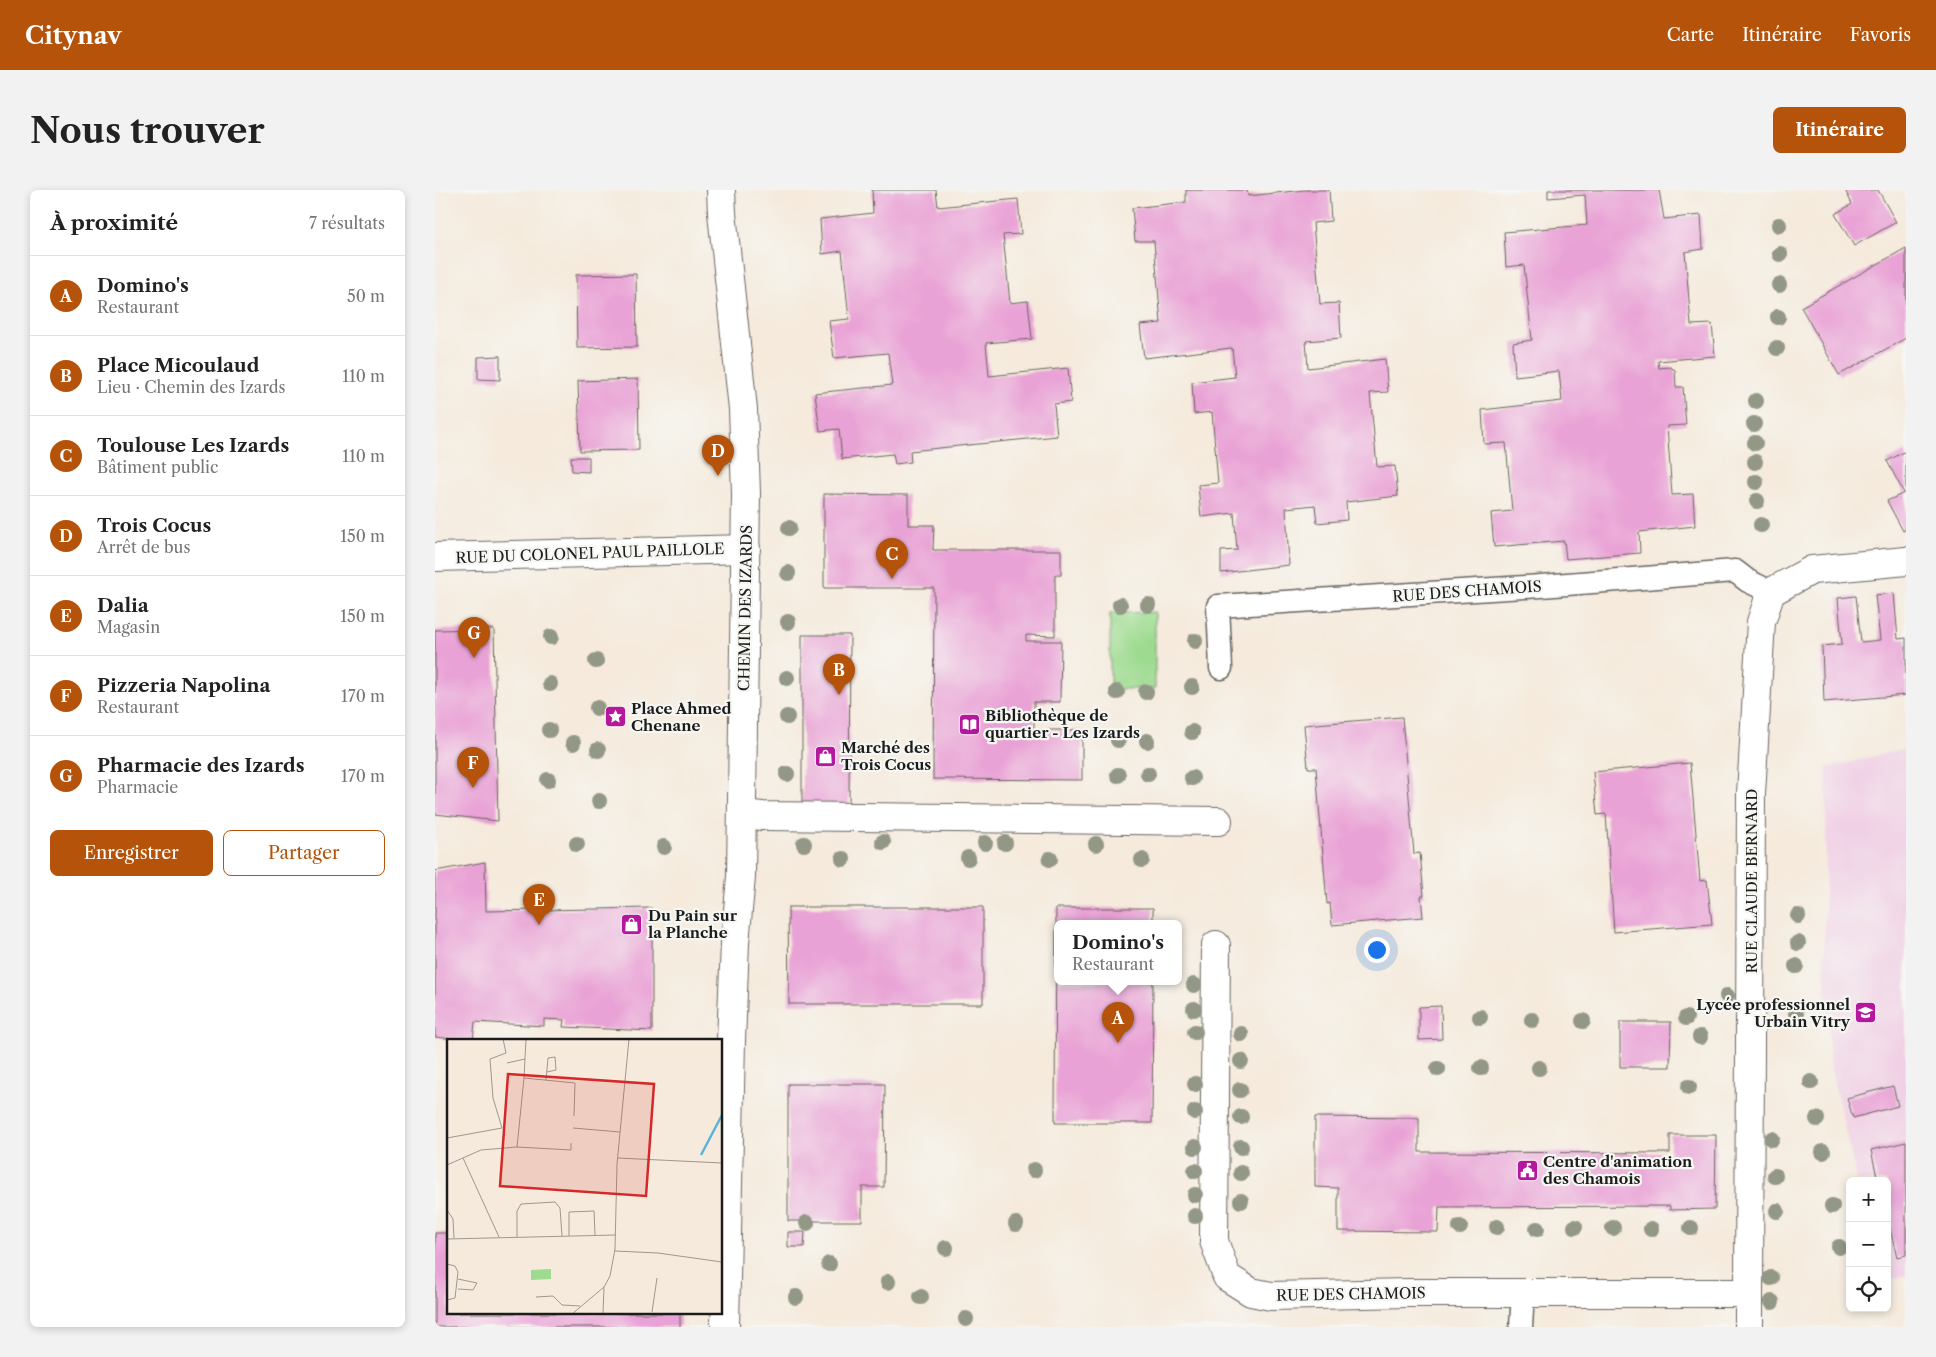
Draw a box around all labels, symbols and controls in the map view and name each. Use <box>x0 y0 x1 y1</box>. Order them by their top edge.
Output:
text: Citynav <box>25 21 122 50</box>
text: Carte <box>1667 24 1714 46</box>
text: Itinéraire <box>1742 24 1822 46</box>
text: Favoris <box>1850 24 1911 46</box>
button: Itinéraire <box>1773 107 1906 153</box>
text: Nous trouver <box>30 109 265 152</box>
text: À proximité <box>50 210 178 235</box>
text: 7 résultats <box>309 213 385 233</box>
text: Domino's <box>97 274 189 297</box>
text: A <box>60 286 72 306</box>
text: 50 m <box>347 286 385 306</box>
text: Restaurant <box>97 297 179 317</box>
text: Place Micoulaud <box>97 354 259 377</box>
text: B <box>60 366 72 386</box>
text: 110 m <box>342 366 385 386</box>
text: Lieu · Chemin des Izards <box>97 377 285 397</box>
text: Toulouse Les Izards <box>97 434 289 457</box>
pin: D <box>702 435 734 476</box>
text: C <box>60 446 72 466</box>
text: 110 m <box>342 446 385 466</box>
text: Bâtiment public <box>97 457 218 477</box>
text: Trois Cocus <box>97 514 211 537</box>
street label: CHEMIN DES IZARDS <box>734 525 756 691</box>
text: D <box>59 526 73 546</box>
text: 150 m <box>340 526 385 546</box>
text: Arrêt de bus <box>97 537 190 557</box>
pin: C <box>876 538 908 579</box>
street label: RUE DU COLONEL PAUL PAILLOLE <box>455 539 725 567</box>
street label: RUE DES CHAMOIS <box>1392 576 1542 606</box>
text: Dalia <box>97 594 149 617</box>
text: E <box>60 606 72 626</box>
text: 150 m <box>340 606 385 626</box>
text: Magasin <box>97 617 160 637</box>
pin: G <box>458 617 490 658</box>
pin: B <box>823 654 855 695</box>
text: Pizzeria Napolina <box>97 674 271 697</box>
text: F <box>61 686 71 706</box>
text: 170 m <box>341 686 385 706</box>
text: Restaurant <box>97 697 179 717</box>
place label: Place Ahmed Chenane <box>631 699 731 735</box>
place icon: Place Ahmed Chenane <box>603 705 627 729</box>
place label: Bibliothèque de quartier - Les Izards <box>985 706 1140 742</box>
library icon: Bibliothèque de quartier - Les Izards <box>957 712 981 736</box>
place label: Marché des Trois Cocus <box>841 738 931 774</box>
shop icon: Marché des Trois Cocus <box>813 744 837 768</box>
pin: F <box>457 747 489 788</box>
text: Pharmacie des Izards <box>97 754 305 777</box>
text: G <box>59 766 73 786</box>
text: 170 m <box>341 766 385 786</box>
text: Pharmacie <box>97 777 178 797</box>
street label: RUE CLAUDE BERNARD <box>1742 789 1761 973</box>
button: Enregistrer <box>50 830 213 876</box>
button: Partager <box>223 830 385 876</box>
pin: E <box>523 884 555 925</box>
place label: Du Pain sur la Planche <box>648 906 738 942</box>
shop icon: Du Pain sur la Planche <box>620 912 644 936</box>
popup <box>1054 920 1182 985</box>
text: Domino's <box>1072 931 1164 954</box>
your location <box>1364 937 1390 963</box>
text: Restaurant <box>1072 954 1154 974</box>
place label: Lycée professionnel Urbain Vitry <box>1696 995 1851 1031</box>
school or university icon: Lycée professionnel Urbain Vitry <box>1854 1001 1878 1025</box>
pin: A <box>1102 1002 1134 1043</box>
inset map <box>447 1039 723 1314</box>
place label: Centre d'animation des Chamois <box>1543 1152 1693 1188</box>
public building icon: Centre d'animation des Chamois <box>1515 1158 1539 1182</box>
map controls <box>1846 1177 1891 1312</box>
button: + <box>1846 1177 1891 1222</box>
button: − <box>1846 1222 1891 1267</box>
button: locate <box>1846 1267 1891 1312</box>
street label: RUE DES CHAMOIS <box>1276 1283 1426 1305</box>

